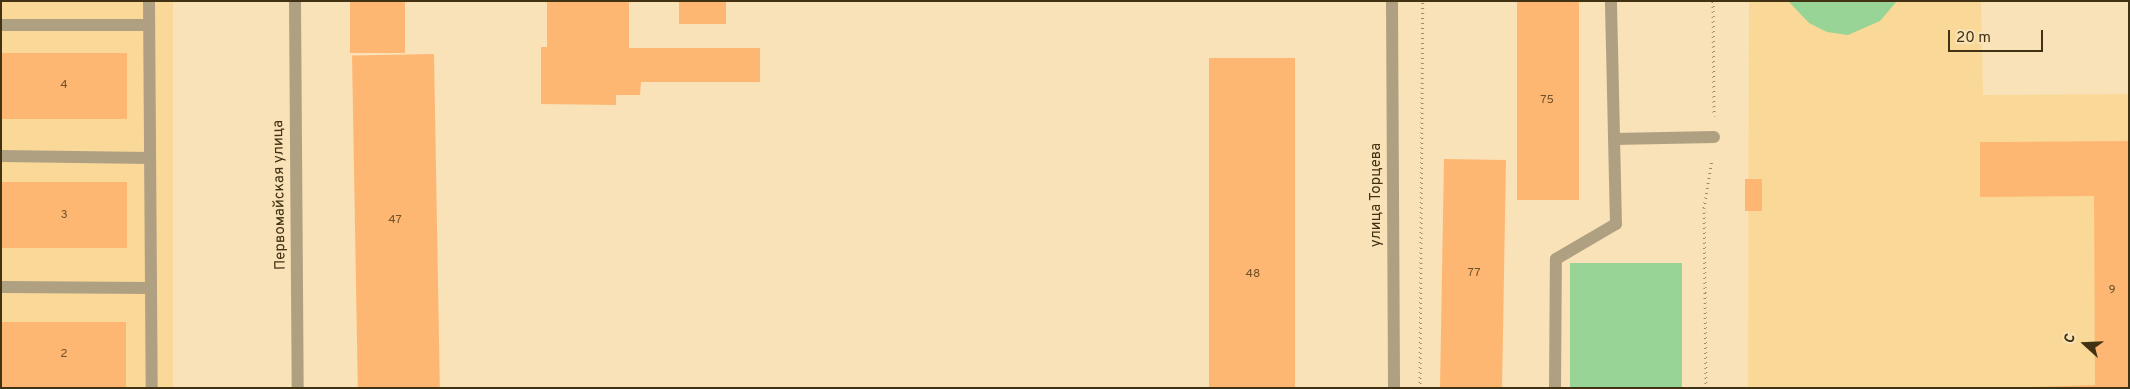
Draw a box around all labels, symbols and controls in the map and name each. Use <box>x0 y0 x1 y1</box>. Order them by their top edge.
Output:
scale bar <box>1950 20 2045 52</box>
text: 20 m <box>1956 29 1991 48</box>
house number: 4 <box>60 79 68 93</box>
house number: 75 <box>1540 94 1554 108</box>
street label: Первомайская улица <box>270 120 290 270</box>
street label: улица Торцева <box>1368 143 1386 247</box>
house number: 3 <box>60 209 68 223</box>
house number: 47 <box>388 214 402 228</box>
house number: 77 <box>1468 267 1480 281</box>
house number: 48 <box>1246 268 1260 282</box>
house number: 9 <box>2108 284 2116 298</box>
north arrow <box>2060 319 2110 369</box>
text: С <box>2061 332 2080 346</box>
house number: 2 <box>60 348 68 362</box>

